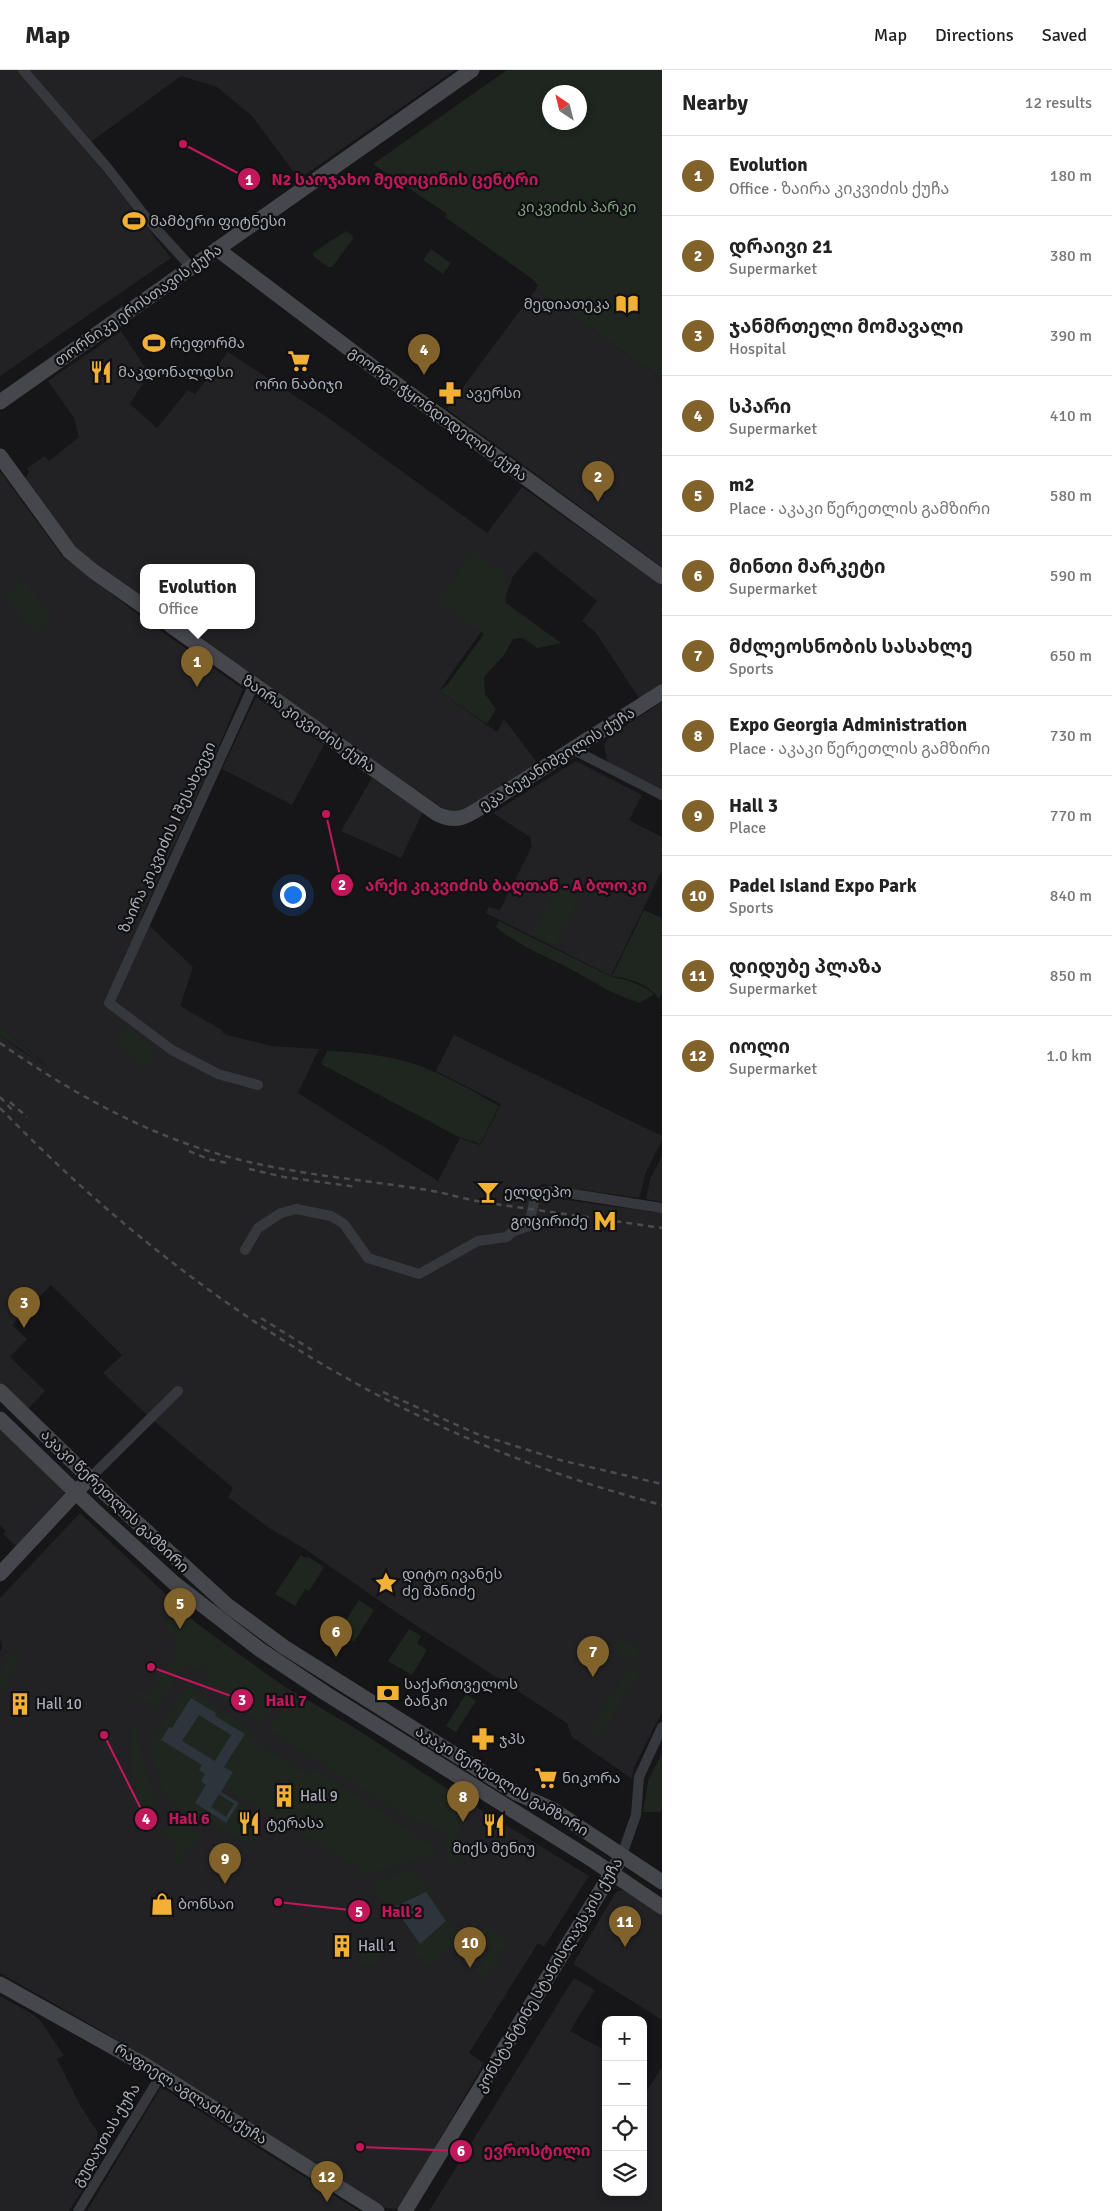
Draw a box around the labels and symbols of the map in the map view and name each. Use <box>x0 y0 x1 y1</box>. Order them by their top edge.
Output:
north arrow <box>542 85 587 130</box>
callout: N2 საოჯახო მედიცინის ცენტრი <box>237 164 549 195</box>
text: N2 საოჯახო მედიცინის ცენტრი <box>272 170 538 190</box>
text: 1 <box>245 171 253 189</box>
park label: კიკვიძის პარკი <box>518 198 636 216</box>
sports icon: მამბერი ფიტნესი <box>121 208 147 234</box>
place label: მამბერი ფიტნესი <box>150 212 286 230</box>
street label: თორნიკე ერისთავის ქუჩა <box>51 240 225 370</box>
library icon: მედიათეკა <box>614 291 640 317</box>
place label: მედიათეკა <box>524 295 610 313</box>
sports icon: რეფორმა <box>141 330 167 356</box>
place label: რეფორმა <box>170 334 245 352</box>
pin: 4 <box>408 334 440 375</box>
street label: გიორგი ჭყონდიდელის ქუჩა <box>345 343 531 485</box>
supermarket icon: ორი ნაბიჯი <box>286 348 312 374</box>
restaurant icon: მაკდონალდსი <box>88 359 114 385</box>
place label: მაკდონალდსი <box>118 363 234 381</box>
place label: ორი ნაბიჯი <box>255 375 343 393</box>
pharmacy icon: ავერსი <box>437 380 463 406</box>
place label: ავერსი <box>466 384 521 402</box>
pin: 2 <box>582 461 614 502</box>
pin: 1 <box>181 646 213 687</box>
street label: ზაირა კიკვიძის ქუჩა <box>239 671 379 777</box>
street label: ეკა ბეჟანიშვილის ქუჩა <box>476 704 638 814</box>
street label: ზაირა კიკვიძის I შესახვევი <box>115 739 219 935</box>
callout: არქი კიკვიძის ბაღთან - A ბლოკი <box>330 869 657 900</box>
text: 2 <box>338 876 346 894</box>
text: არქი კიკვიძის ბაღთან - A ბლოკი <box>365 876 647 896</box>
your location <box>280 882 306 908</box>
bar icon: ელდეპო <box>475 1179 501 1205</box>
place label: ელდეპო <box>504 1183 572 1201</box>
metro station icon: გოცირიძე <box>592 1208 618 1234</box>
place label: გოცირიძე <box>511 1212 588 1230</box>
pin: 3 <box>8 1287 40 1328</box>
street label: აკაკი წერეთლის გამზირი <box>37 1426 193 1576</box>
place label: დიტო ივანეს ძე შანიძე <box>402 1565 503 1600</box>
place icon: დიტო ივანეს ძე შანიძე <box>373 1570 399 1596</box>
pin: 5 <box>164 1588 196 1629</box>
pin: 6 <box>320 1616 352 1657</box>
pin: 7 <box>577 1636 609 1677</box>
place label: საქართველოს ბანკი <box>404 1675 518 1710</box>
bank icon: საქართველოს ბანკი <box>375 1680 401 1706</box>
callout: Hall 7 <box>230 1684 316 1715</box>
building icon: Hall 10 <box>7 1691 33 1717</box>
text: 3 <box>238 1691 246 1709</box>
text: Hall 7 <box>265 1691 307 1711</box>
place label: Hall 10 <box>36 1695 82 1713</box>
street label: აკაკი წერეთლის გამზირი <box>412 1722 592 1840</box>
pharmacy icon: ჯპს <box>470 1726 496 1752</box>
place label: ჯპს <box>499 1730 525 1748</box>
supermarket icon: ნიკორა <box>533 1765 559 1791</box>
place label: ნიკორა <box>562 1769 621 1787</box>
pin: 8 <box>447 1781 479 1822</box>
building icon: Hall 9 <box>271 1783 297 1809</box>
place label: Hall 9 <box>300 1787 338 1805</box>
callout: Hall 6 <box>134 1803 220 1834</box>
text: Hall 6 <box>168 1809 210 1829</box>
text: 4 <box>142 1810 150 1828</box>
restaurant icon: ტერასა <box>236 1810 262 1836</box>
restaurant icon: მიქს მენიუ <box>481 1812 507 1838</box>
place label: ტერასა <box>266 1814 324 1832</box>
place label: მიქს მენიუ <box>453 1839 535 1857</box>
pin: 9 <box>209 1843 241 1884</box>
street label: კონსტანტინე სტანისლავსკის ქუჩა <box>472 1854 626 2096</box>
shop icon: ბონსაი <box>149 1891 175 1917</box>
place label: ბონსაი <box>178 1895 234 1913</box>
callout: Hall 2 <box>346 1896 433 1927</box>
text: Hall 2 <box>381 1902 423 1922</box>
text: 5 <box>355 1903 363 1921</box>
pin: 11 <box>609 1906 641 1947</box>
pin: 10 <box>454 1927 486 1968</box>
building icon: Hall 1 <box>329 1933 355 1959</box>
place label: Hall 1 <box>358 1937 396 1955</box>
street label: რაფიელ აგლაძის ქუჩა <box>112 2040 270 2148</box>
street label: გუდაუთას ქუჩა <box>68 2080 144 2190</box>
callout: ევროსტილი <box>449 2135 601 2166</box>
text: ევროსტილი <box>483 2141 591 2161</box>
text: 6 <box>457 2142 465 2160</box>
pin: 12 <box>311 2161 343 2202</box>

